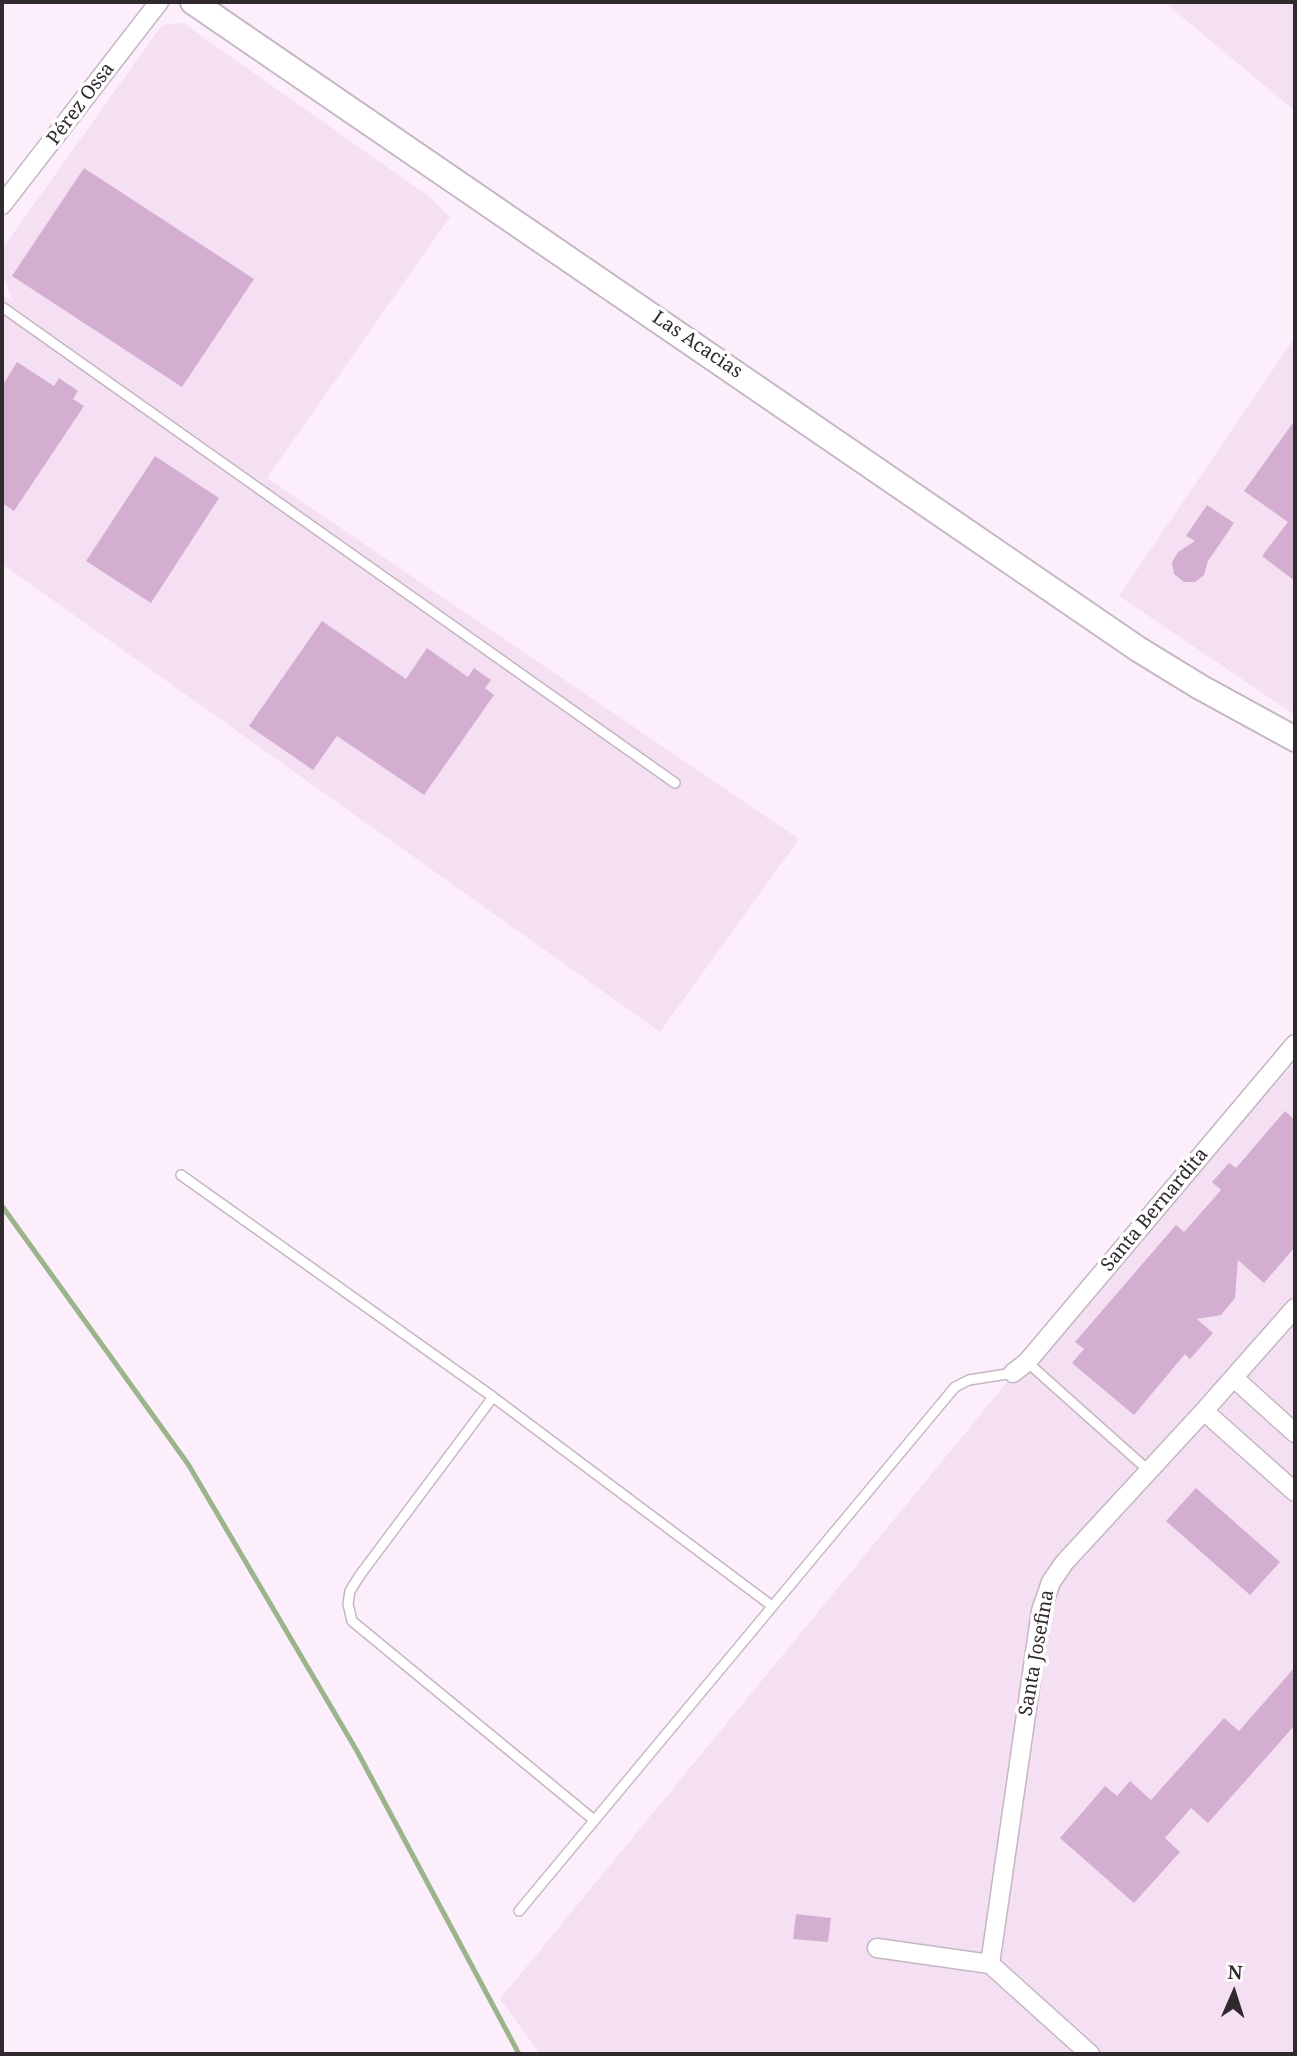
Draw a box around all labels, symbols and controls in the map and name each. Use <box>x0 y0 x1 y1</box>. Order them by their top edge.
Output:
street label: Pérez Ossa <box>43 58 119 150</box>
street label: Las Acacias <box>648 307 746 383</box>
street label: Santa Bernardita <box>1097 1144 1213 1276</box>
street label: Santa Josefina <box>1015 1588 1059 1718</box>
north arrow <box>1199 1958 1269 2028</box>
text: N <box>1227 1959 1243 1985</box>

